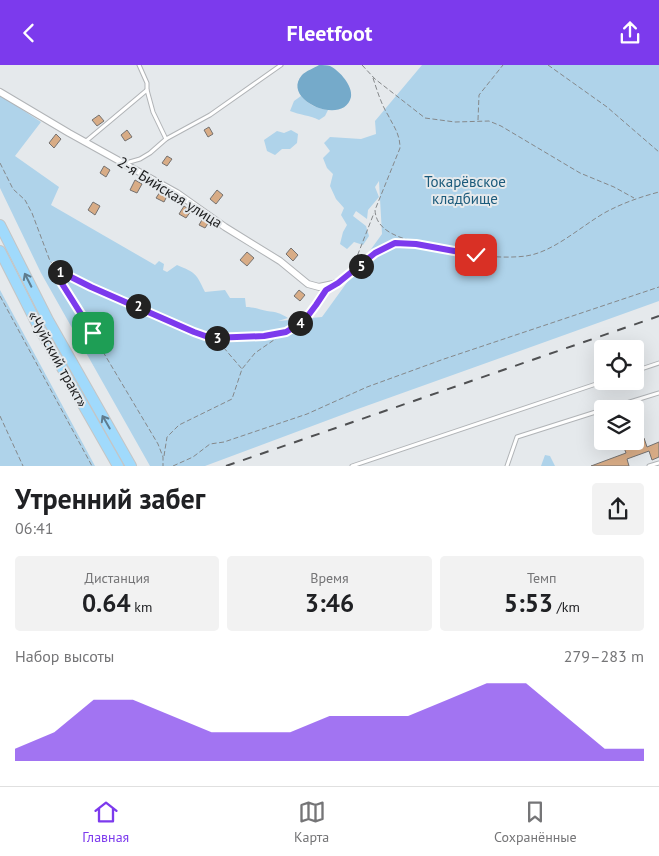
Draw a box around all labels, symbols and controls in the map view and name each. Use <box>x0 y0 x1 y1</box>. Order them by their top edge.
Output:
icon: back <box>15 19 43 47</box>
text: Fleetfoot <box>287 19 372 47</box>
icon: share <box>616 19 644 47</box>
street label: 2-я Бийская улица <box>114 152 226 232</box>
park label: Токарёвское кладбище <box>424 172 506 208</box>
pin <box>455 234 497 276</box>
icon: check <box>462 241 490 269</box>
pin: 5 <box>348 253 374 279</box>
text: 5 <box>358 257 365 275</box>
pin: 1 <box>48 259 72 285</box>
text: 1 <box>57 263 64 281</box>
one-way arrow <box>23 273 32 288</box>
pin: 2 <box>126 293 150 319</box>
text: 2 <box>135 297 142 315</box>
street label: «Чуйский тракт» <box>24 307 92 411</box>
pin: 4 <box>288 311 312 335</box>
pin <box>72 312 114 354</box>
text: 4 <box>297 314 304 332</box>
icon: arrive <box>79 319 107 347</box>
pin: 3 <box>204 325 230 351</box>
text: 3 <box>214 329 221 347</box>
map controls <box>594 340 644 450</box>
button: locate <box>594 340 644 390</box>
button: layers <box>594 400 644 450</box>
one-way arrow <box>101 415 111 430</box>
text: Утренний забег <box>15 480 205 517</box>
button: share <box>592 483 644 535</box>
text: 06:41 <box>15 518 53 538</box>
text: Дистанция <box>85 569 150 587</box>
text: Время <box>310 569 349 587</box>
text: Темп <box>527 569 557 587</box>
text: 0.64 <box>82 587 131 619</box>
text: 3:46 <box>305 587 354 619</box>
text: 5:53 <box>504 587 553 619</box>
text: km <box>131 598 152 616</box>
text: /km <box>553 598 580 616</box>
text: Набор высоты <box>15 646 114 666</box>
text: 279–283 m <box>564 646 644 666</box>
tab: Главная <box>82 798 129 846</box>
tab: Карта <box>294 798 329 846</box>
tab: Сохранённые <box>494 798 577 846</box>

